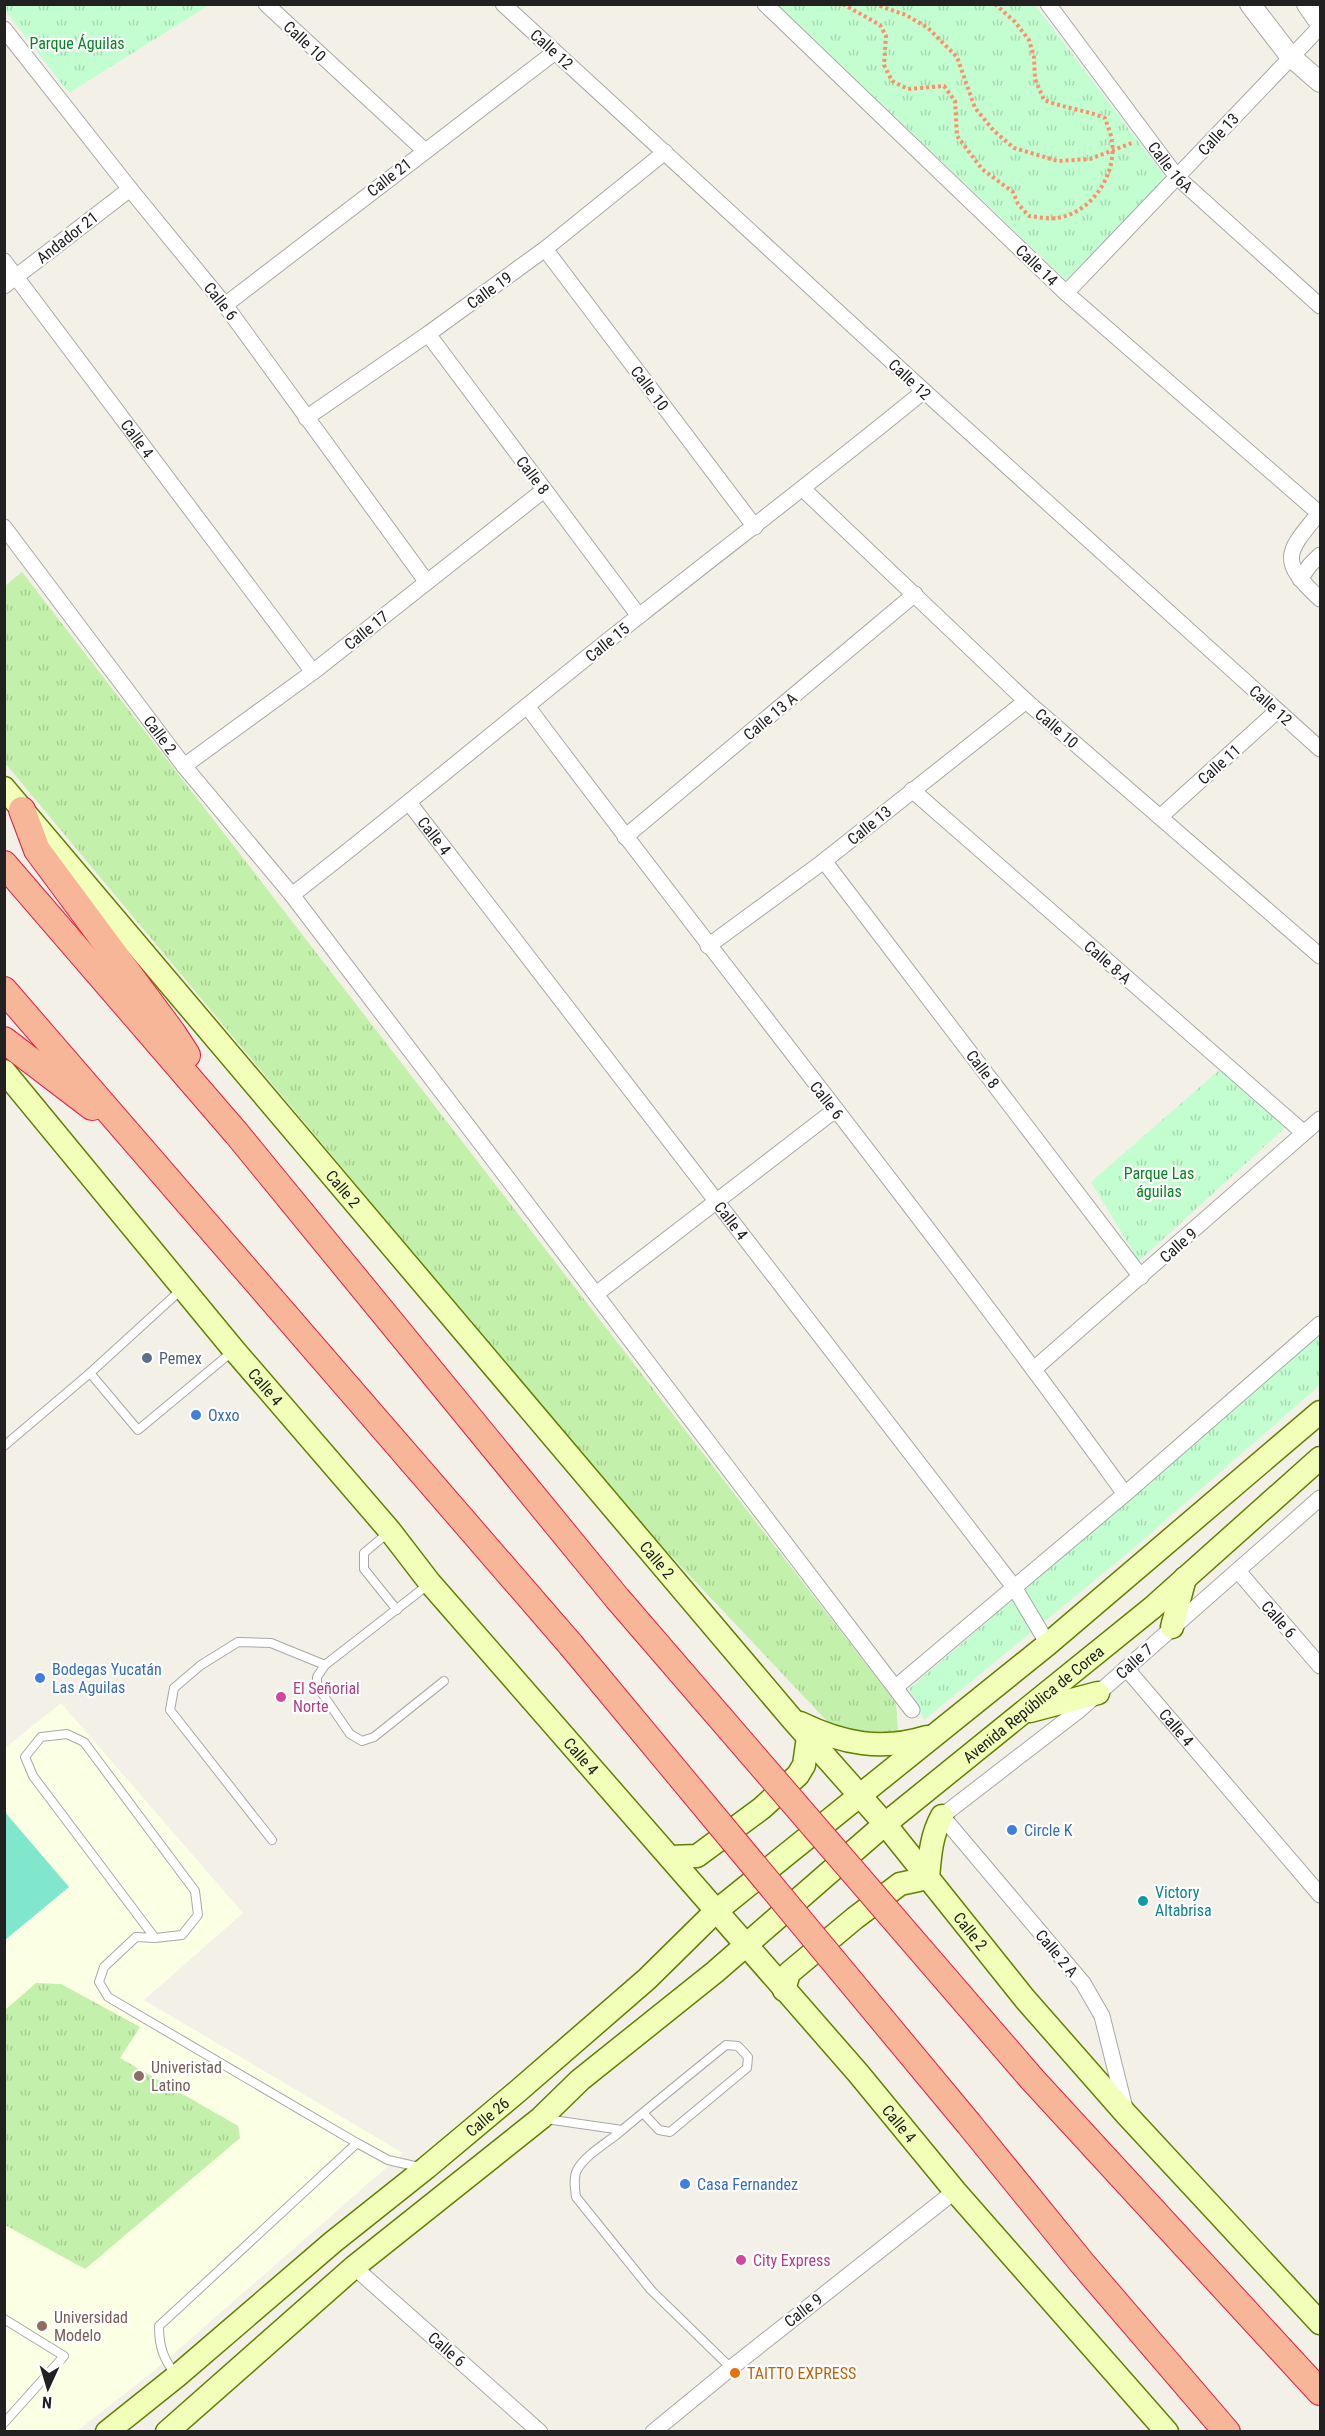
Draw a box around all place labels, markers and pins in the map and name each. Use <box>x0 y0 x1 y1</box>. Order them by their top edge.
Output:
place label: Pemex <box>159 1349 202 1368</box>
marker: Pemex <box>140 1351 154 1365</box>
place label: Oxxo <box>208 1406 240 1425</box>
marker: Oxxo <box>189 1408 203 1422</box>
place label: Bodegas Yucatán Las Aguilas <box>52 1660 162 1697</box>
marker: Bodegas Yucatán Las Aguilas <box>33 1671 47 1685</box>
place label: El Señorial Norte <box>293 1679 360 1716</box>
marker: El Señorial Norte <box>274 1690 288 1704</box>
place label: Circle K <box>1024 1821 1073 1840</box>
marker: Circle K <box>1005 1823 1019 1837</box>
place label: Victory Altabrisa <box>1155 1883 1212 1920</box>
marker: Victory Altabrisa <box>1136 1894 1150 1908</box>
place label: Univeristad Latino <box>151 2058 222 2095</box>
marker: Univeristad Latino <box>132 2069 146 2083</box>
place label: Casa Fernandez <box>697 2175 798 2194</box>
marker: Casa Fernandez <box>678 2177 692 2191</box>
place label: City Express <box>753 2251 831 2270</box>
marker: City Express <box>734 2253 748 2267</box>
place label: Universidad Modelo <box>54 2308 128 2345</box>
marker: Universidad Modelo <box>35 2319 49 2333</box>
place label: TAITTO EXPRESS <box>747 2364 856 2383</box>
marker: TAITTO EXPRESS <box>728 2366 742 2380</box>

